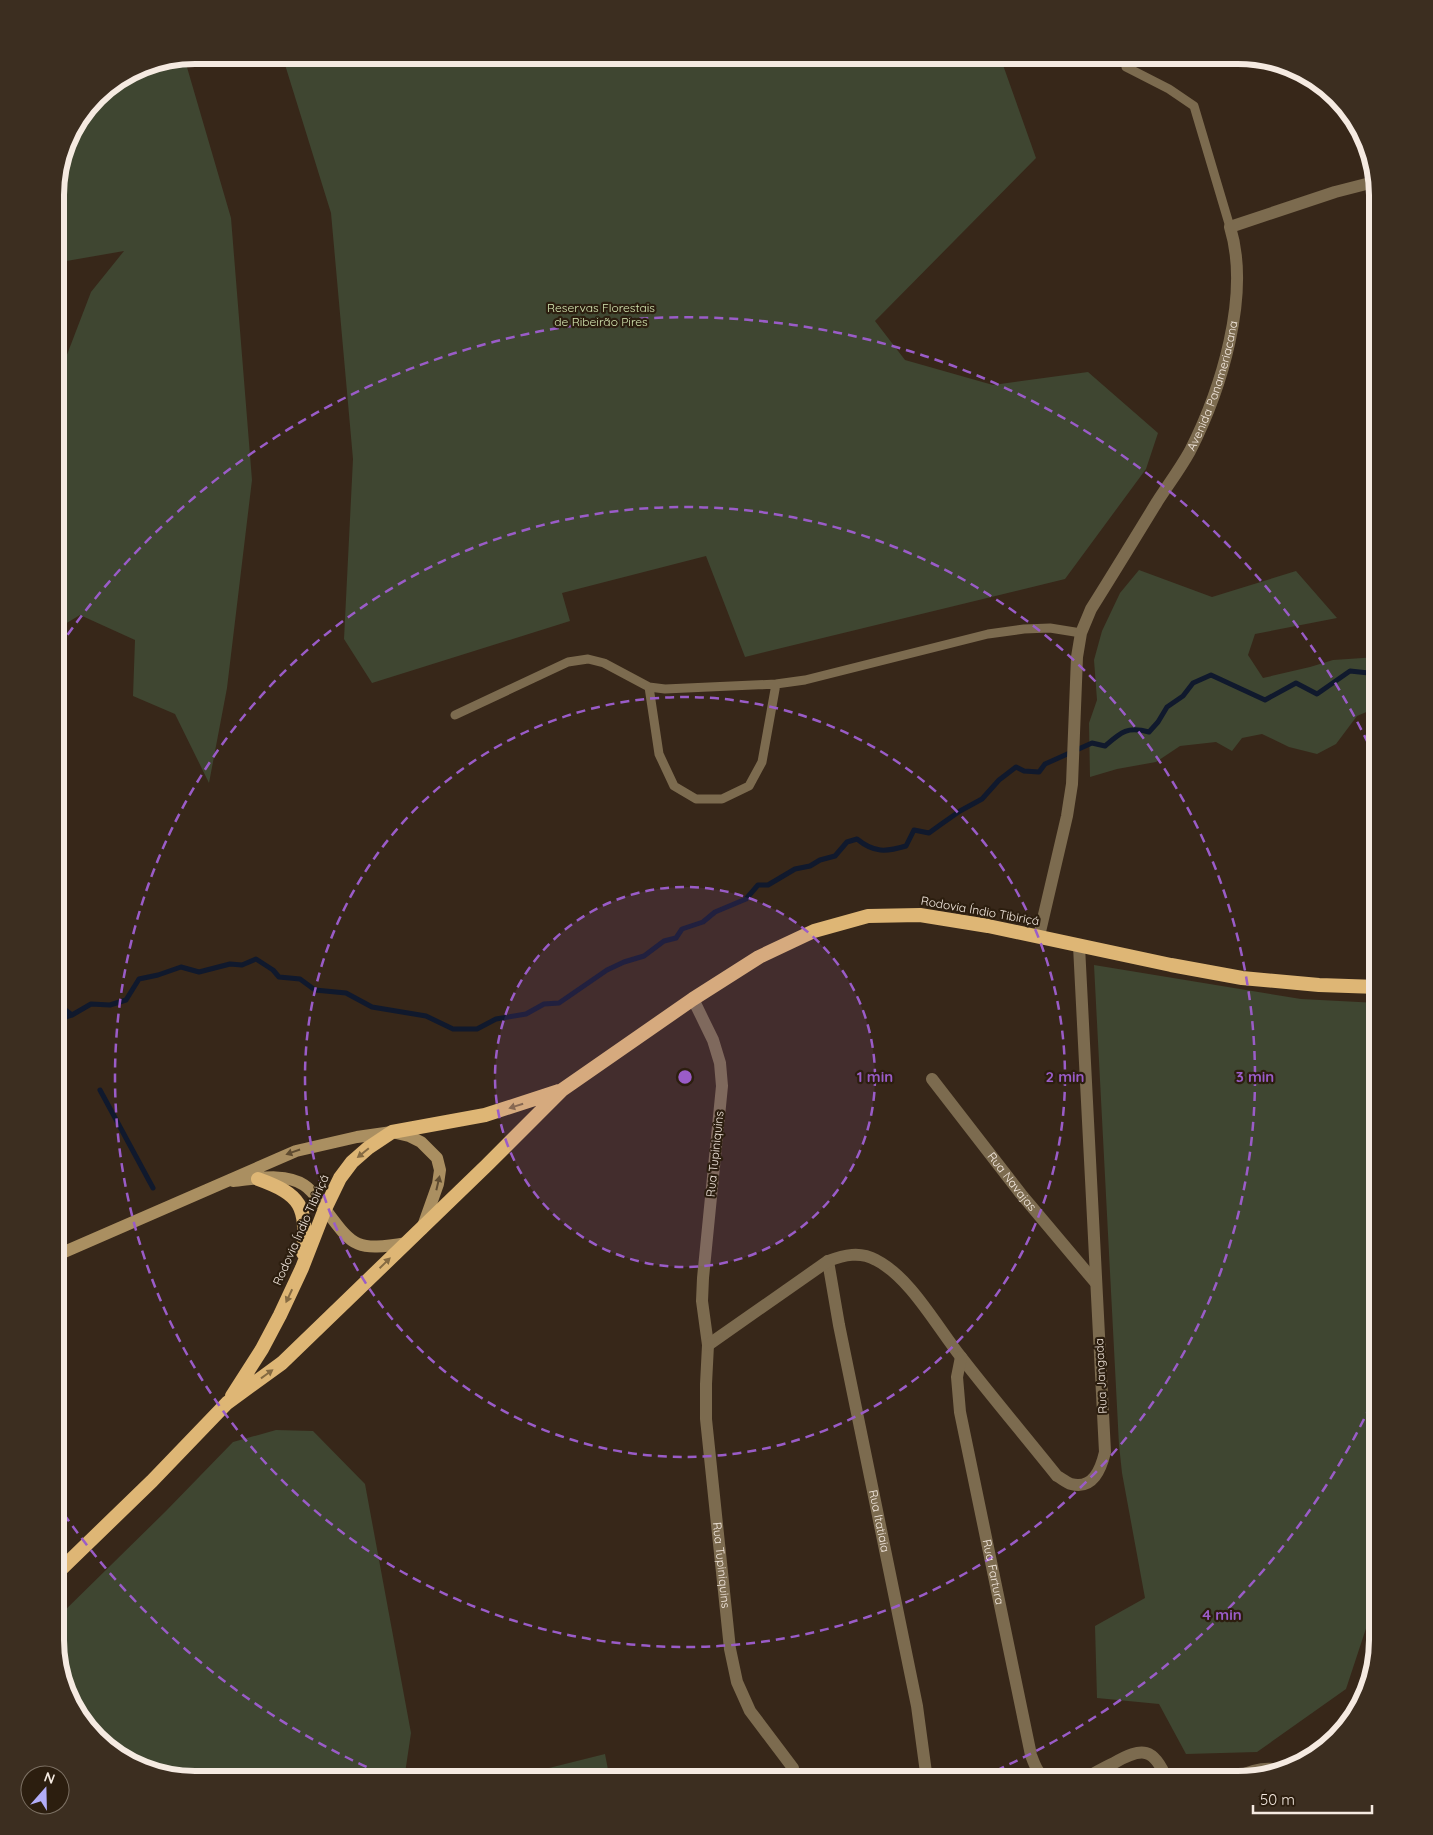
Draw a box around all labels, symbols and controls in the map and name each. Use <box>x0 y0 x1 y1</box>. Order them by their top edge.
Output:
park label: Reservas Florestais de Ribeirão Pires <box>547 300 655 329</box>
street label: Avenida Panameriacana <box>1183 319 1240 453</box>
street label: Rodovia Índio Tibiriçá <box>920 893 1040 928</box>
text: 1 min <box>857 1067 893 1086</box>
text: 2 min <box>1045 1067 1085 1086</box>
text: 3 min <box>1236 1067 1274 1086</box>
centre of rings <box>676 1068 694 1086</box>
one-way arrow <box>508 1103 523 1110</box>
street label: Rua Tupiniquins <box>703 1110 727 1198</box>
one-way arrow <box>356 1148 369 1159</box>
one-way arrow <box>286 1149 301 1157</box>
street label: Rua Navajas <box>984 1149 1040 1214</box>
street label: Rodovia Índio Tibiriçá <box>269 1172 332 1288</box>
one-way arrow <box>434 1175 442 1190</box>
one-way arrow <box>379 1258 391 1270</box>
one-way arrow <box>285 1289 293 1303</box>
street label: Rua Jangada <box>1091 1338 1110 1414</box>
one-way arrow <box>260 1369 273 1379</box>
street label: Rua Itatiaia <box>866 1488 893 1553</box>
street label: Rua Tupiniquins <box>710 1521 734 1609</box>
street label: Rua Fartura <box>980 1538 1008 1606</box>
text: 4 min <box>1202 1605 1242 1624</box>
north arrow <box>20 1765 70 1815</box>
text: N <box>42 1768 57 1788</box>
scale bar <box>1253 1782 1372 1814</box>
text: 50 m <box>1260 1790 1295 1809</box>

